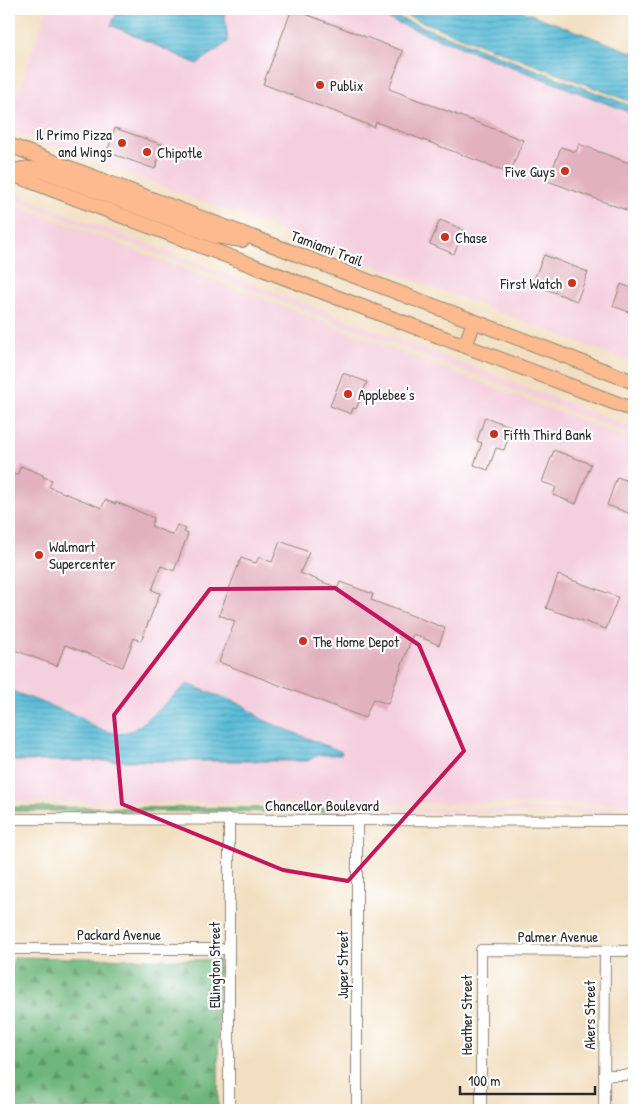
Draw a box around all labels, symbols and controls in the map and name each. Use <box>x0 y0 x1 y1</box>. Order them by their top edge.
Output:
place label: Publix <box>330 75 364 96</box>
marker: Publix <box>314 79 326 91</box>
place label: Il Primo Pizza and Wings <box>36 124 112 162</box>
marker: Il Primo Pizza and Wings <box>116 137 128 149</box>
place label: Chipotle <box>157 142 202 163</box>
marker: Chipotle <box>141 146 153 158</box>
place label: Five Guys <box>504 161 555 182</box>
marker: Five Guys <box>559 165 571 177</box>
street label: Tamiami Trail <box>288 225 366 271</box>
place label: Chase <box>455 227 487 248</box>
marker: Chase <box>439 231 451 243</box>
place label: First Watch <box>499 273 562 294</box>
marker: First Watch <box>566 277 578 289</box>
place label: Applebee's <box>358 384 415 405</box>
marker: Applebee's <box>342 388 354 400</box>
place label: Fifth Third Bank <box>503 424 592 445</box>
marker: Fifth Third Bank <box>488 428 500 440</box>
place label: Walmart Supercenter <box>49 536 116 574</box>
marker: Walmart Supercenter <box>33 549 45 561</box>
place label: The Home Depot <box>313 631 400 652</box>
marker: The Home Depot <box>297 635 309 647</box>
street label: Chancellor Boulevard <box>265 795 379 816</box>
street label: Ellington Street <box>204 921 225 1008</box>
street label: Packard Avenue <box>77 924 161 945</box>
street label: Palmer Avenue <box>518 926 598 947</box>
street label: Juper Street <box>332 930 353 999</box>
street label: Heather Street <box>456 974 477 1055</box>
street label: Akers Street <box>579 979 600 1050</box>
scale bar <box>460 1064 596 1096</box>
text: 100 m <box>468 1070 501 1091</box>

